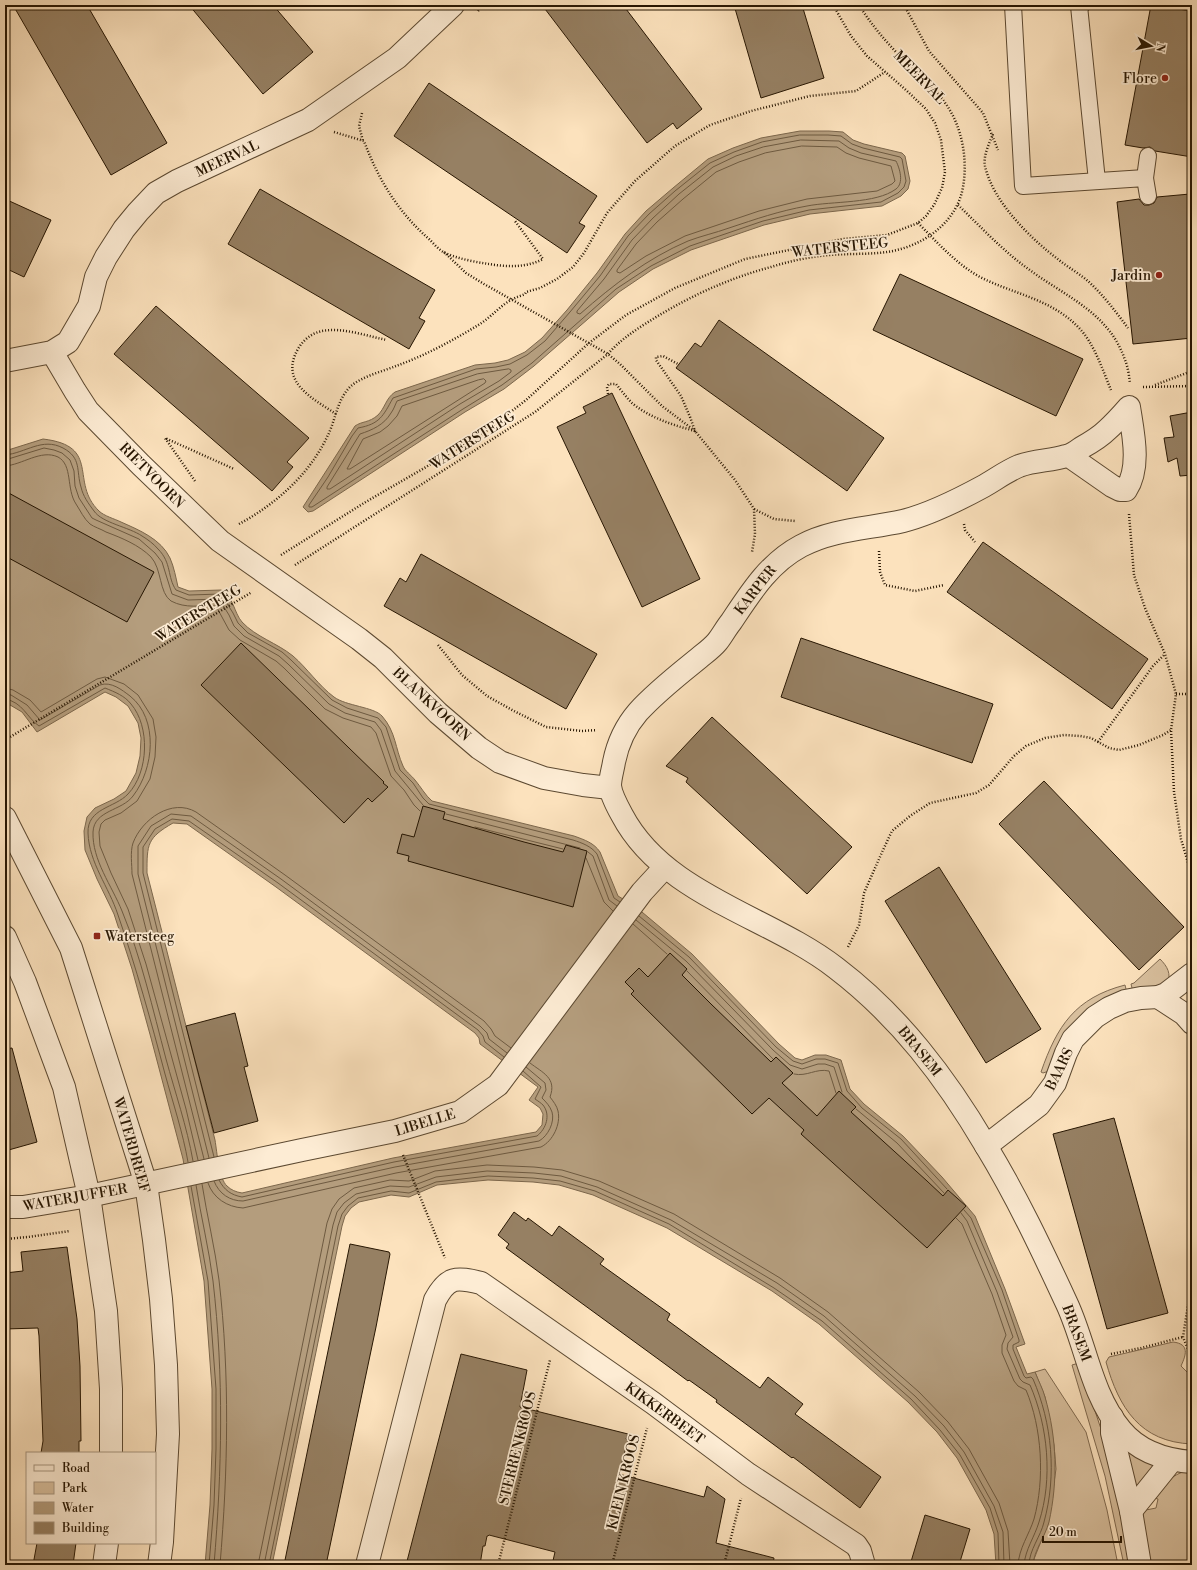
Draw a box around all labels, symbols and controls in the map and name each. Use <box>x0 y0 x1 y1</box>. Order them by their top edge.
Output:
north arrow <box>1131 26 1171 66</box>
text: N <box>1152 42 1168 53</box>
street label: MEERVAL <box>889 47 949 108</box>
place label: Flore <box>1123 70 1157 88</box>
marker: Flore <box>1160 73 1170 83</box>
street label: MEERVAL <box>193 136 262 181</box>
street label: WATERSTEEG <box>790 234 890 262</box>
place label: Jardin <box>1110 267 1152 285</box>
marker: Jardin <box>1154 270 1164 280</box>
street label: WATERSTEEG <box>426 407 519 475</box>
street label: RIETVOORN <box>115 439 188 513</box>
street label: KARPER <box>731 562 781 619</box>
street label: WATERSTEEG <box>151 581 245 647</box>
street label: BLANKVOORN <box>388 663 474 746</box>
place label: Watersteeg <box>104 928 175 946</box>
marker: Watersteeg <box>92 931 102 941</box>
street label: BRASEM <box>893 1022 945 1081</box>
street label: BAARS <box>1041 1045 1078 1095</box>
street label: WATERDREEF <box>108 1094 153 1195</box>
street label: LIBELLE <box>393 1105 458 1141</box>
street label: WATERJUFFER <box>21 1180 129 1216</box>
street label: BRASEM <box>1057 1302 1095 1365</box>
street label: KIKKERBEET <box>621 1379 708 1449</box>
street label: STERRENKROOS <box>495 1390 541 1507</box>
street label: KLEIN KROOS <box>603 1433 644 1532</box>
legend <box>26 1452 156 1544</box>
text: Road <box>62 1461 90 1476</box>
text: Park <box>62 1481 88 1496</box>
text: Water <box>61 1501 94 1516</box>
scale bar <box>1043 1518 1121 1544</box>
text: Building <box>61 1521 110 1536</box>
text: 20 m <box>1049 1525 1077 1540</box>

